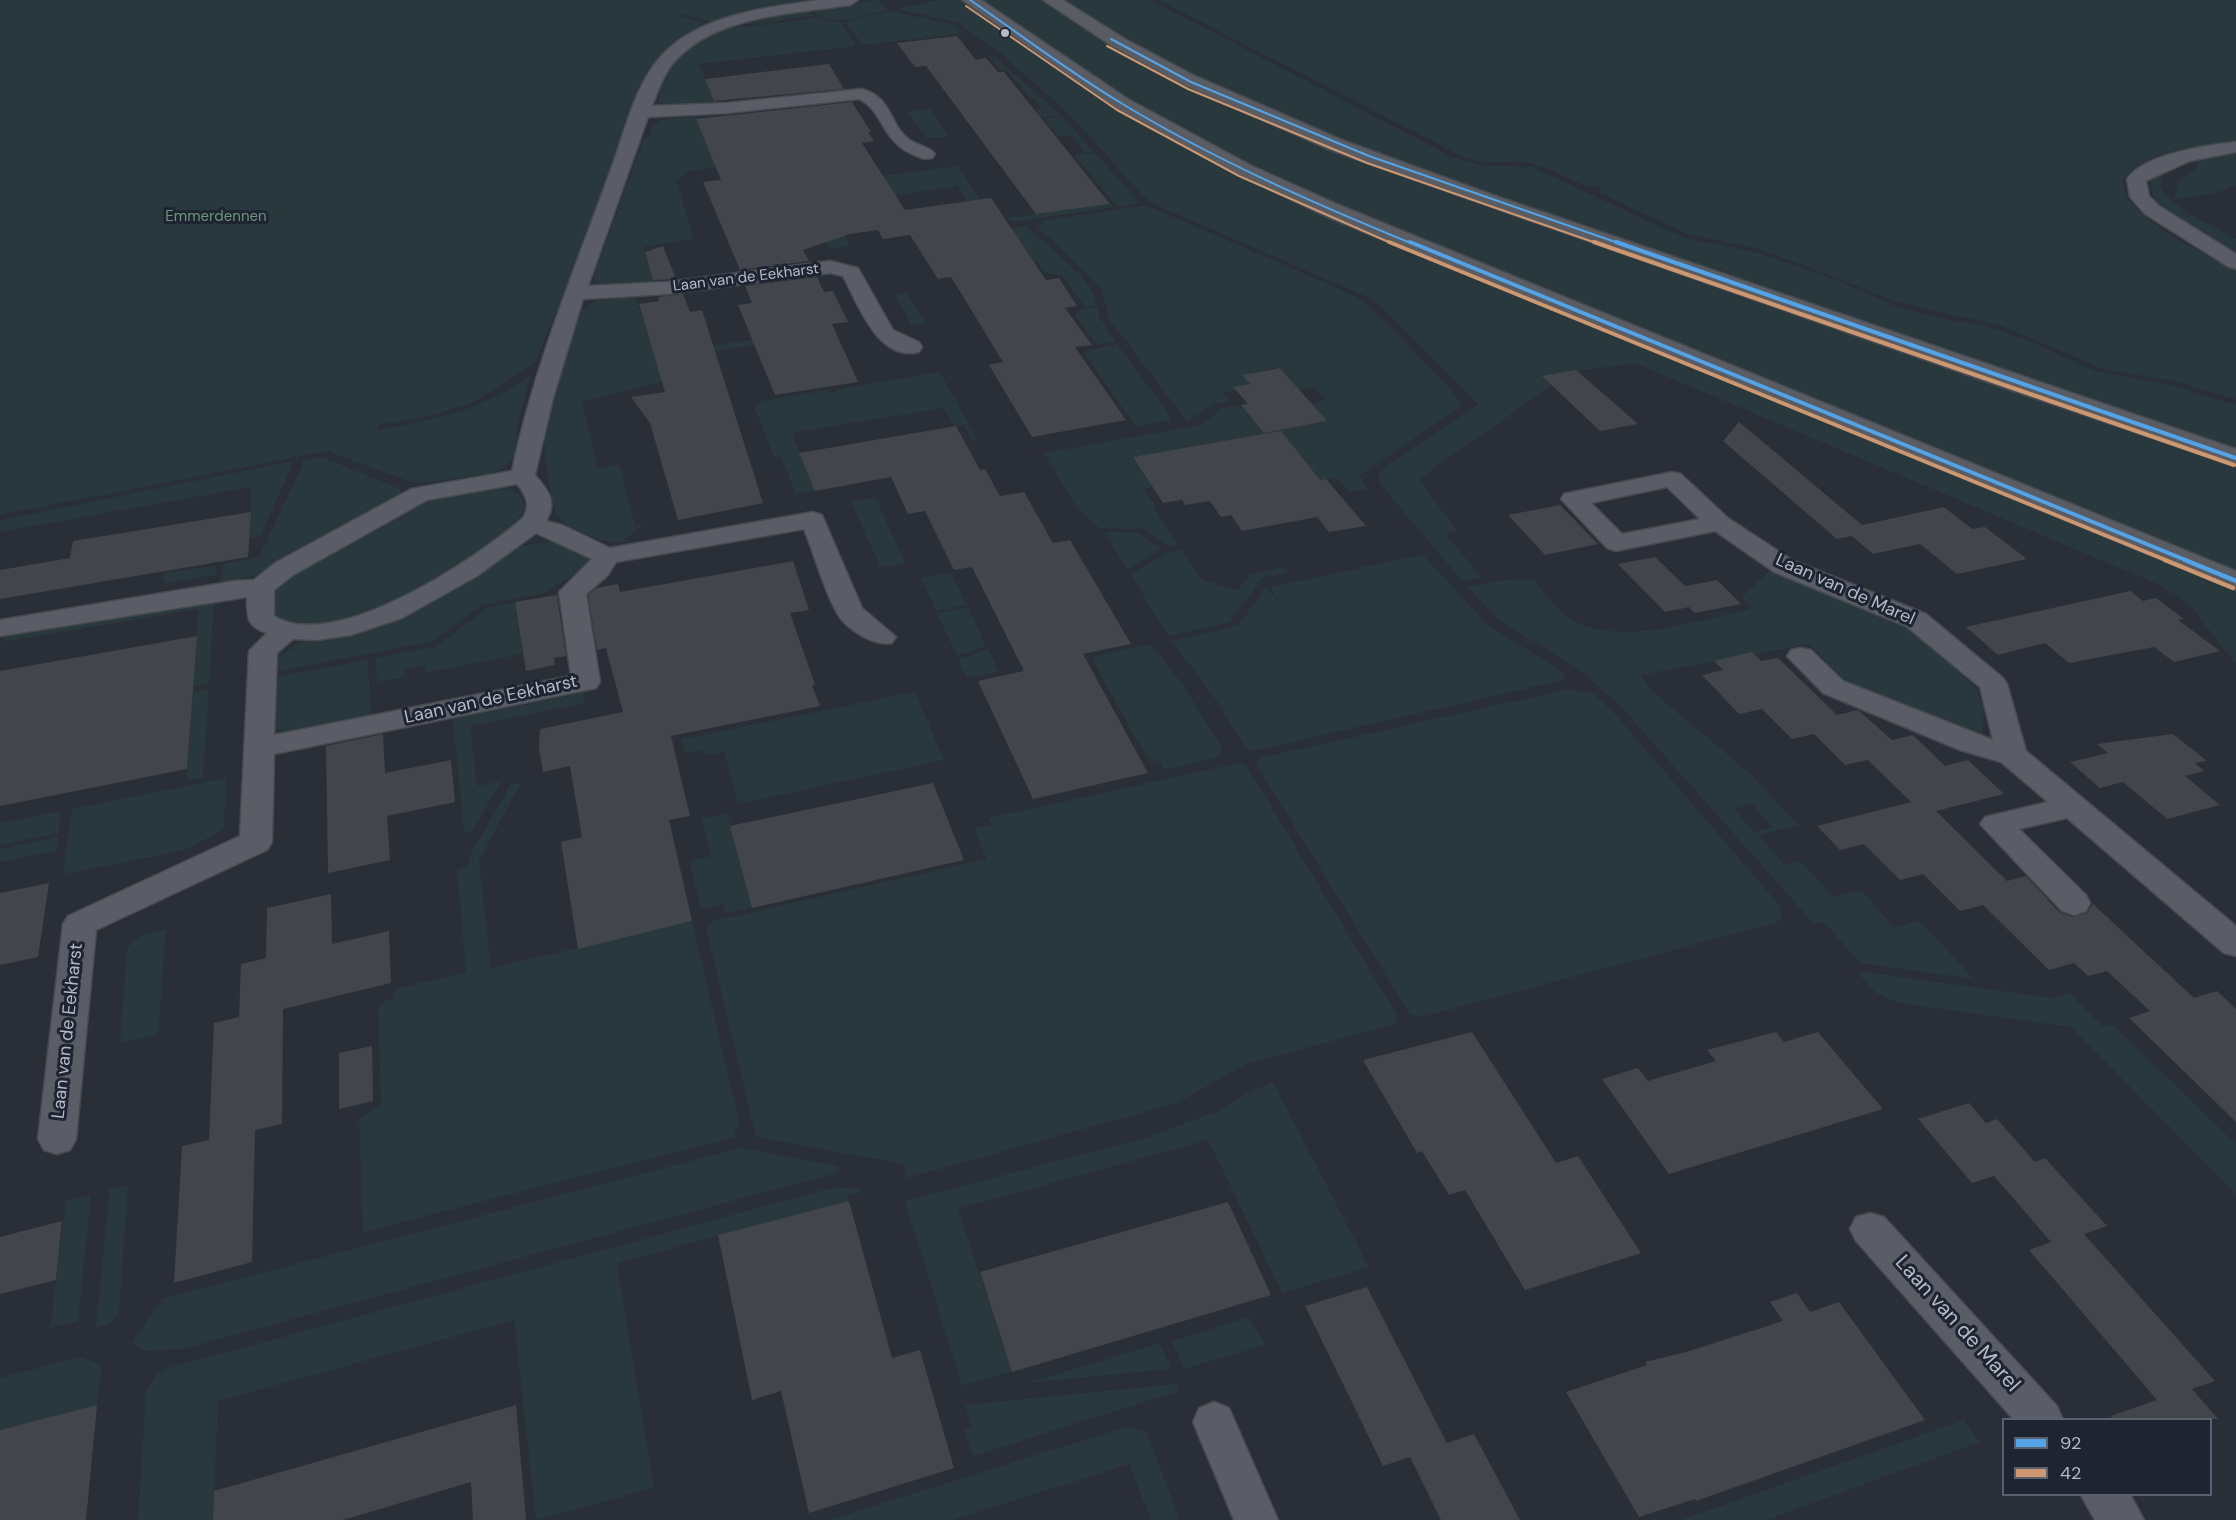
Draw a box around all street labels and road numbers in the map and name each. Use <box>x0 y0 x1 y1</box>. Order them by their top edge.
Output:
street label: Laan van de Eekharst <box>672 260 820 296</box>
street label: Laan van de Marel <box>1772 550 1918 630</box>
street label: Laan van de Eekharst <box>402 671 580 729</box>
street label: Laan van de Eekharst <box>48 942 88 1120</box>
street label: Laan van de Marel <box>1889 1251 2025 1397</box>

